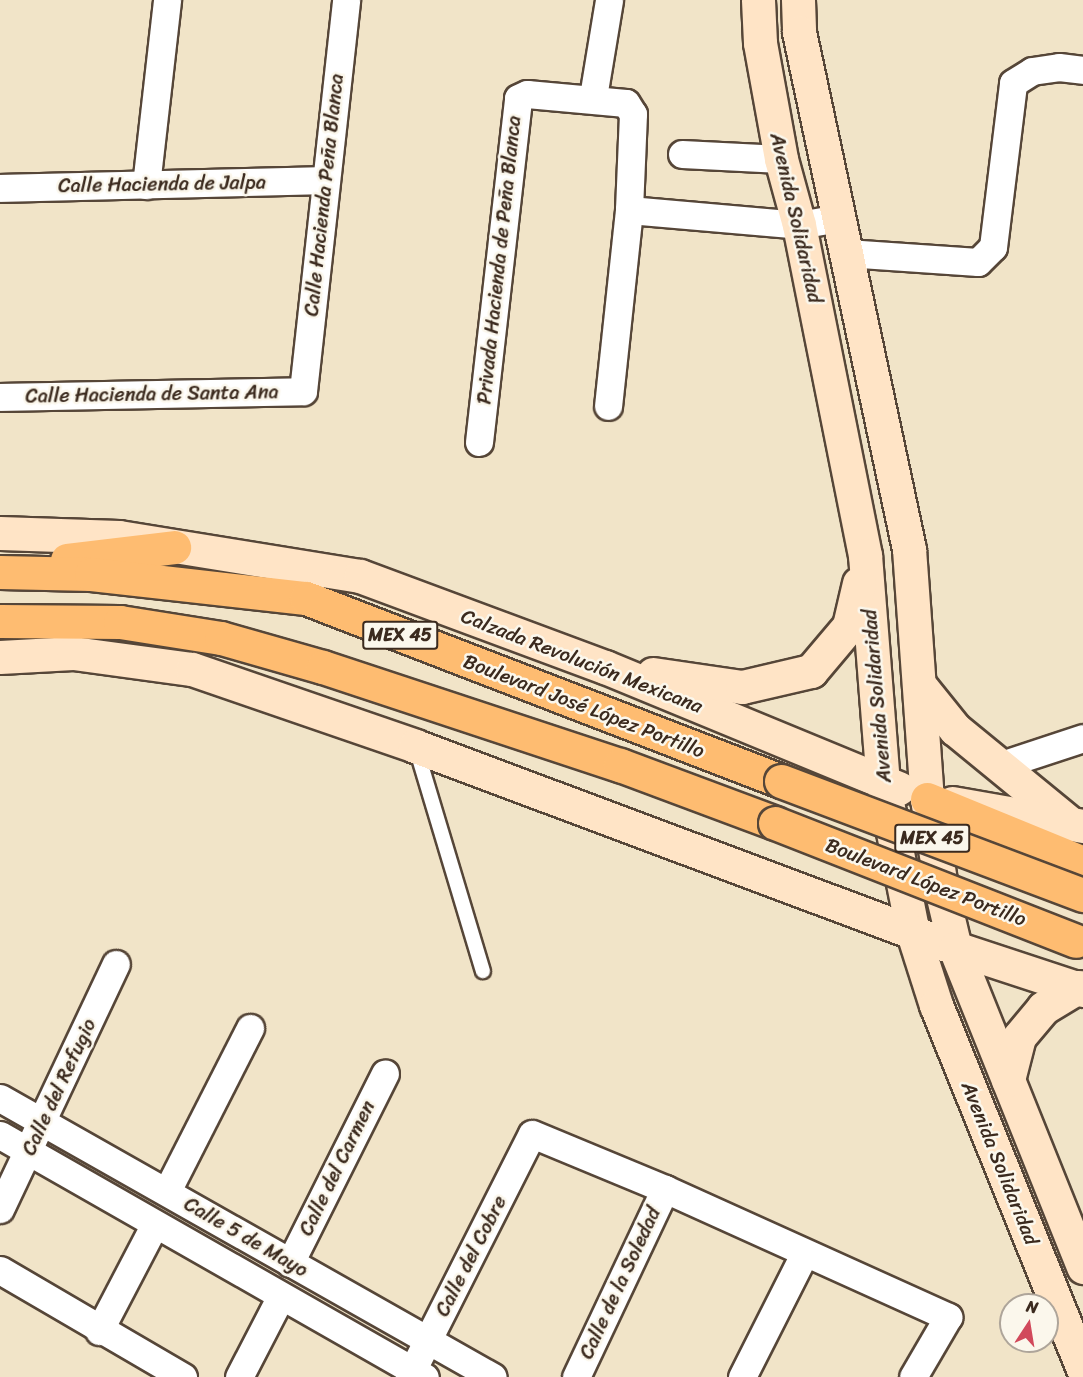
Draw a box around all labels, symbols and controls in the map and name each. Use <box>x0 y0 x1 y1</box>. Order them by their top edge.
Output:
street label: Calle Hacienda Peña Blanca <box>299 73 349 317</box>
street label: Privada Hacienda de Peña Blanca <box>472 114 526 406</box>
street label: Avenida Solidaridad <box>765 130 827 306</box>
street label: Calle Hacienda de Jalpa <box>58 170 266 198</box>
street label: Calle Hacienda de Santa Ana <box>25 380 279 408</box>
street label: Calzada Revolución Mexicana <box>458 604 706 718</box>
street label: Avenida Solidaridad <box>857 608 897 784</box>
road number: MEX 45 <box>361 620 439 650</box>
street label: Boulevard José López Portillo <box>460 649 708 763</box>
road number: MEX 45 <box>893 823 971 853</box>
street label: Boulevard López Portillo <box>822 833 1030 931</box>
street label: Calle del Refugio <box>17 1014 101 1160</box>
street label: Avenida Solidaridad <box>956 1078 1044 1248</box>
street label: Calle del Carmen <box>294 1096 380 1240</box>
street label: Calle del Cobre <box>430 1191 512 1321</box>
street label: Calle 5 de Mayo <box>179 1192 313 1282</box>
street label: Calle de la Soledad <box>574 1203 666 1363</box>
text: N <box>1024 1292 1041 1322</box>
north arrow <box>999 1293 1059 1353</box>

